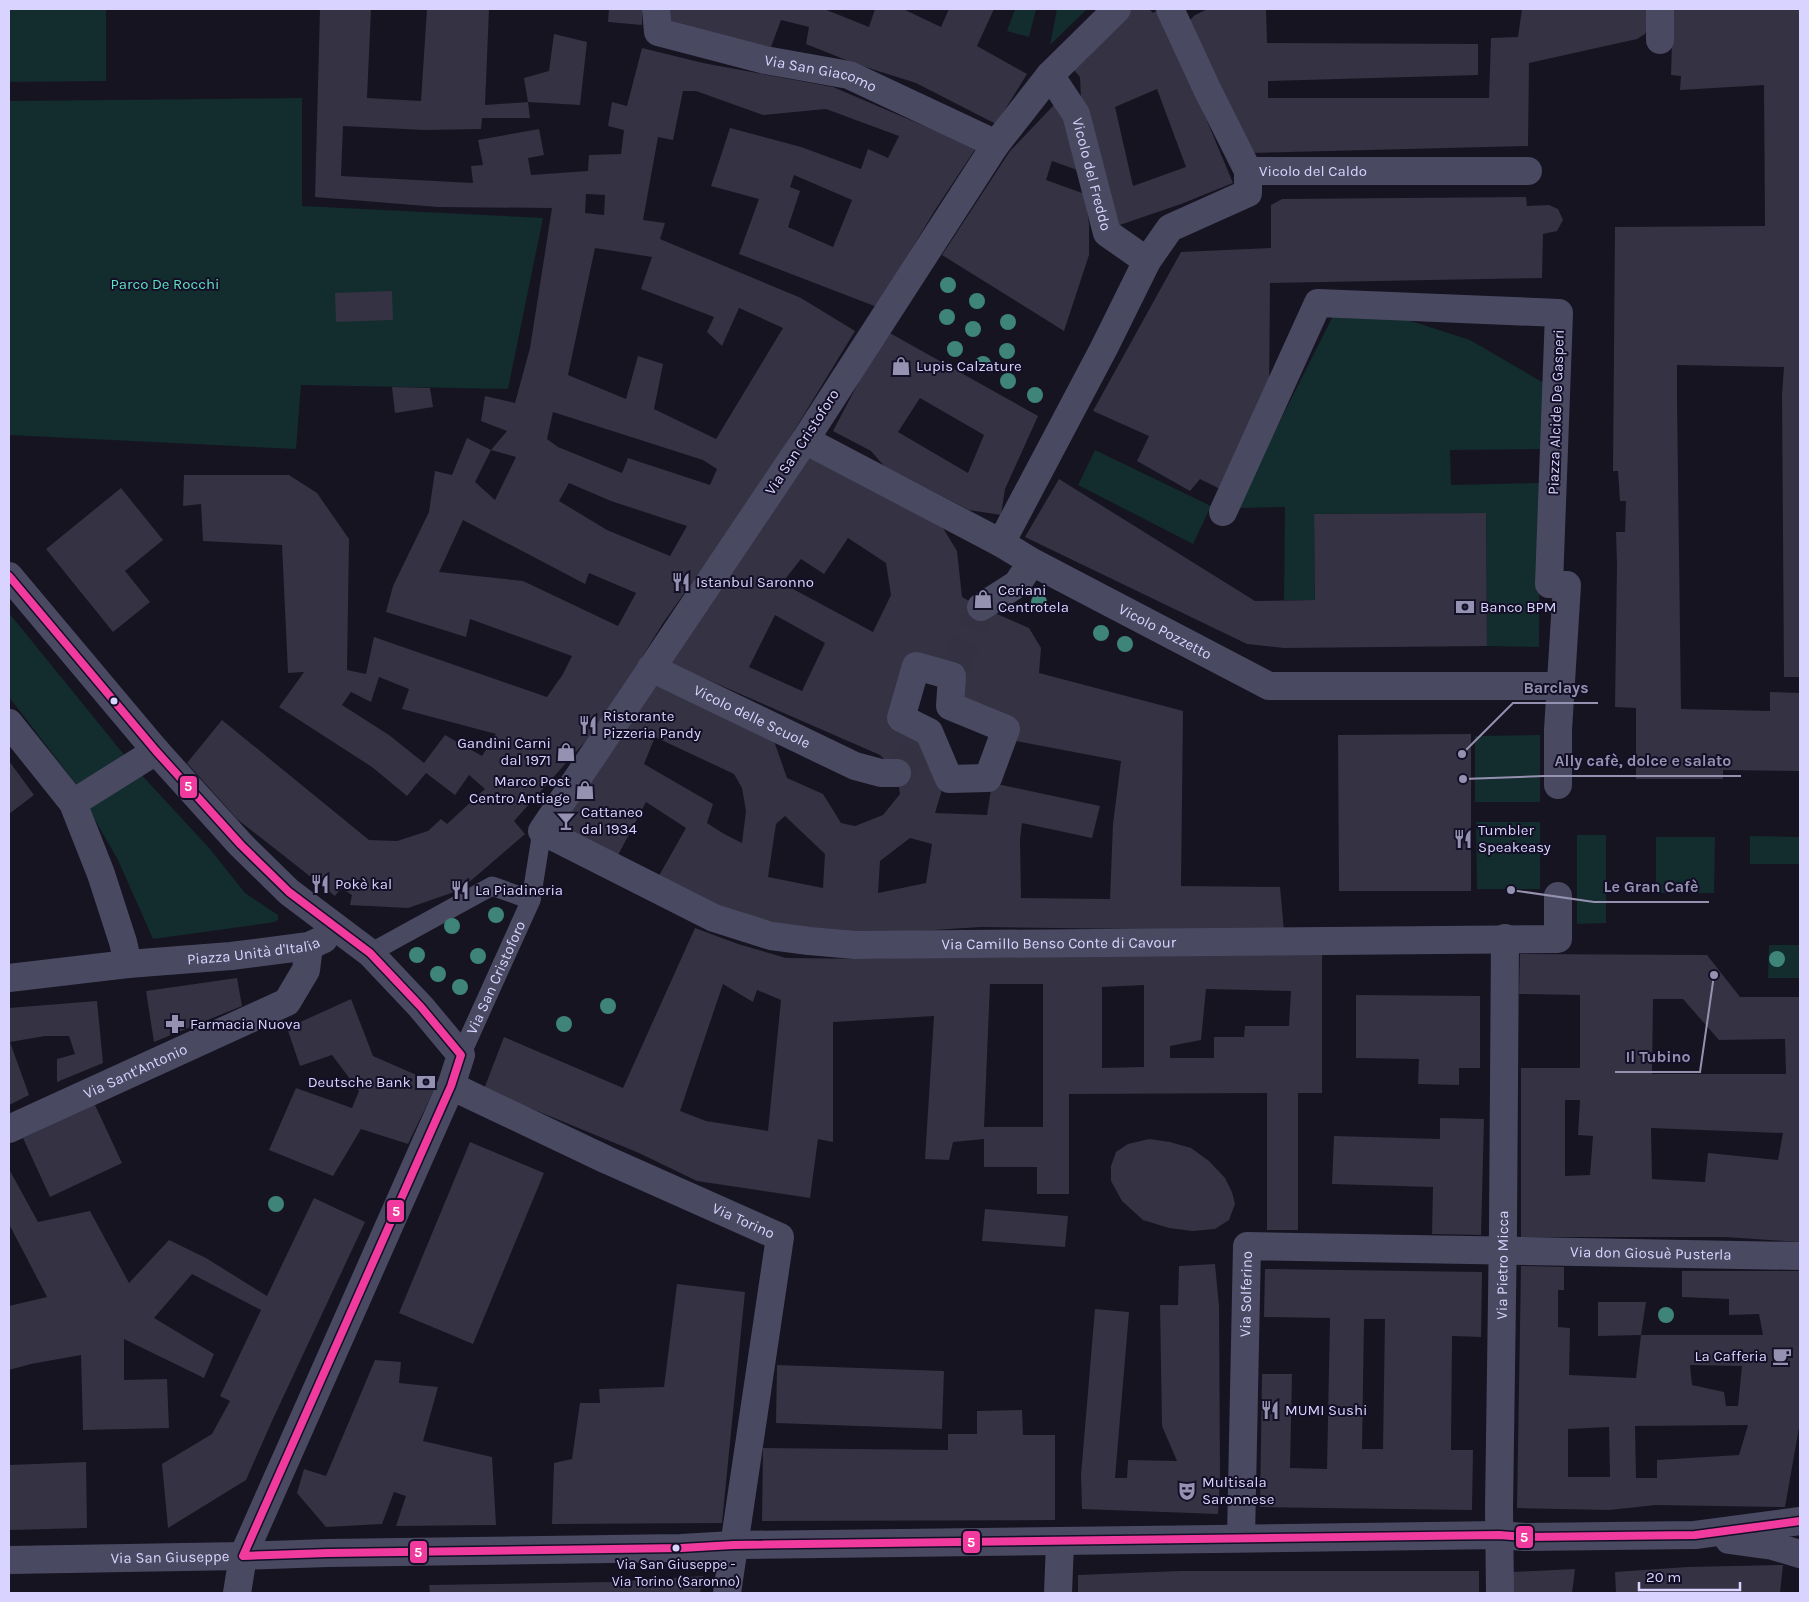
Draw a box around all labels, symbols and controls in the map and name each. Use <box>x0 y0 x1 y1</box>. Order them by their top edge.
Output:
street label: Via San Giacomo <box>763 51 880 96</box>
street label: Vicolo del Freddo <box>1068 116 1115 233</box>
street label: Vicolo del Caldo <box>1259 162 1367 180</box>
park label: Parco De Rocchi <box>110 275 220 293</box>
street label: Piazza Alcide De Gasperi <box>1544 329 1568 495</box>
shop icon: Lupis Calzature <box>890 355 912 377</box>
place label: Lupis Calzature <box>916 357 1022 375</box>
street label: Via San Cristoforo <box>761 386 843 498</box>
restaurant icon: Istanbul Saronno <box>670 571 692 593</box>
place label: Istanbul Saronno <box>696 573 814 591</box>
place label: Ceriani Centrotela <box>998 581 1069 616</box>
shop icon: Ceriani Centrotela <box>972 588 994 610</box>
bank icon: Banco BPM <box>1454 596 1476 618</box>
place label: Banco BPM <box>1480 598 1556 616</box>
street label: Vicolo Pozzetto <box>1115 600 1215 663</box>
callout: Barclays <box>1513 672 1598 703</box>
text: Barclays <box>1523 678 1589 697</box>
street label: Vicolo delle Scuole <box>691 681 813 752</box>
unlabelled marker <box>109 696 119 706</box>
place label: Ristorante Pizzeria Pandy <box>603 707 701 742</box>
restaurant icon: Ristorante Pizzeria Pandy <box>577 714 599 736</box>
place label: Gandini Carni dal 1971 <box>457 734 551 769</box>
shop icon: Gandini Carni dal 1971 <box>555 741 577 763</box>
callout: Ally cafè, dolce e salato <box>1544 745 1741 776</box>
text: Ally cafè, dolce e salato <box>1555 751 1731 770</box>
place label: Marco Post Centro Antiage <box>469 772 570 807</box>
line badge: 5 <box>179 775 198 799</box>
text: 5 <box>184 778 192 795</box>
shop icon: Marco Post Centro Antiage <box>574 779 596 801</box>
place label: Cattaneo dal 1934 <box>581 803 643 838</box>
bar icon: Cattaneo dal 1934 <box>555 810 577 832</box>
place label: Tumbler Speakeasy <box>1478 821 1551 856</box>
restaurant icon: Tumbler Speakeasy <box>1452 828 1474 850</box>
callout: Le Gran Cafè <box>1594 871 1709 902</box>
restaurant icon: Pokè kal <box>309 873 331 895</box>
place label: Pokè kal <box>335 875 392 893</box>
text: Le Gran Cafè <box>1604 877 1698 896</box>
restaurant icon: La Piadineria <box>449 879 471 901</box>
place label: La Piadineria <box>475 881 563 899</box>
street label: Via San Cristoforo <box>463 918 529 1037</box>
street label: Piazza Unità d'Italia <box>186 933 323 968</box>
street label: Via Camillo Benso Conte di Cavour <box>941 933 1177 953</box>
pharmacy icon: Farmacia Nuova <box>164 1013 186 1035</box>
place label: Farmacia Nuova <box>190 1015 301 1033</box>
street label: Via Sant'Antonio <box>81 1040 190 1103</box>
callout: Il Tubino <box>1615 1041 1700 1072</box>
text: Il Tubino <box>1625 1047 1691 1066</box>
bank icon: Deutsche Bank <box>415 1071 437 1093</box>
place label: Deutsche Bank <box>308 1073 411 1091</box>
line badge: 5 <box>386 1199 405 1223</box>
street label: Via Torino <box>709 1199 777 1242</box>
text: 5 <box>392 1203 400 1220</box>
street label: Via Pietro Micca <box>1493 1210 1512 1320</box>
street label: Via don Giosuè Pusterla <box>1570 1243 1732 1264</box>
street label: Via Solferino <box>1236 1251 1256 1337</box>
cafe icon: La Cafferia <box>1771 1345 1793 1367</box>
place label: La Cafferia <box>1695 1347 1767 1365</box>
restaurant icon: MUMI Sushi <box>1259 1399 1281 1421</box>
place label: MUMI Sushi <box>1285 1401 1368 1419</box>
place label: Multisala Saronnese <box>1202 1473 1274 1508</box>
theatre icon: Multisala Saronnese <box>1176 1480 1198 1502</box>
line badge: 5 <box>1515 1525 1534 1549</box>
text: 5 <box>1520 1529 1528 1546</box>
line badge: 5 <box>962 1530 981 1554</box>
text: 5 <box>967 1534 975 1551</box>
line badge: 5 <box>409 1540 428 1564</box>
marker: Via San Giuseppe - Via Torino (Saronno) <box>671 1543 681 1553</box>
text: 5 <box>414 1544 422 1561</box>
street label: Via San Giuseppe <box>110 1547 230 1567</box>
place label: Via San Giuseppe - Via Torino (Saronno) <box>612 1556 740 1590</box>
scale bar <box>1639 1560 1740 1592</box>
text: 20 m <box>1646 1568 1681 1586</box>

